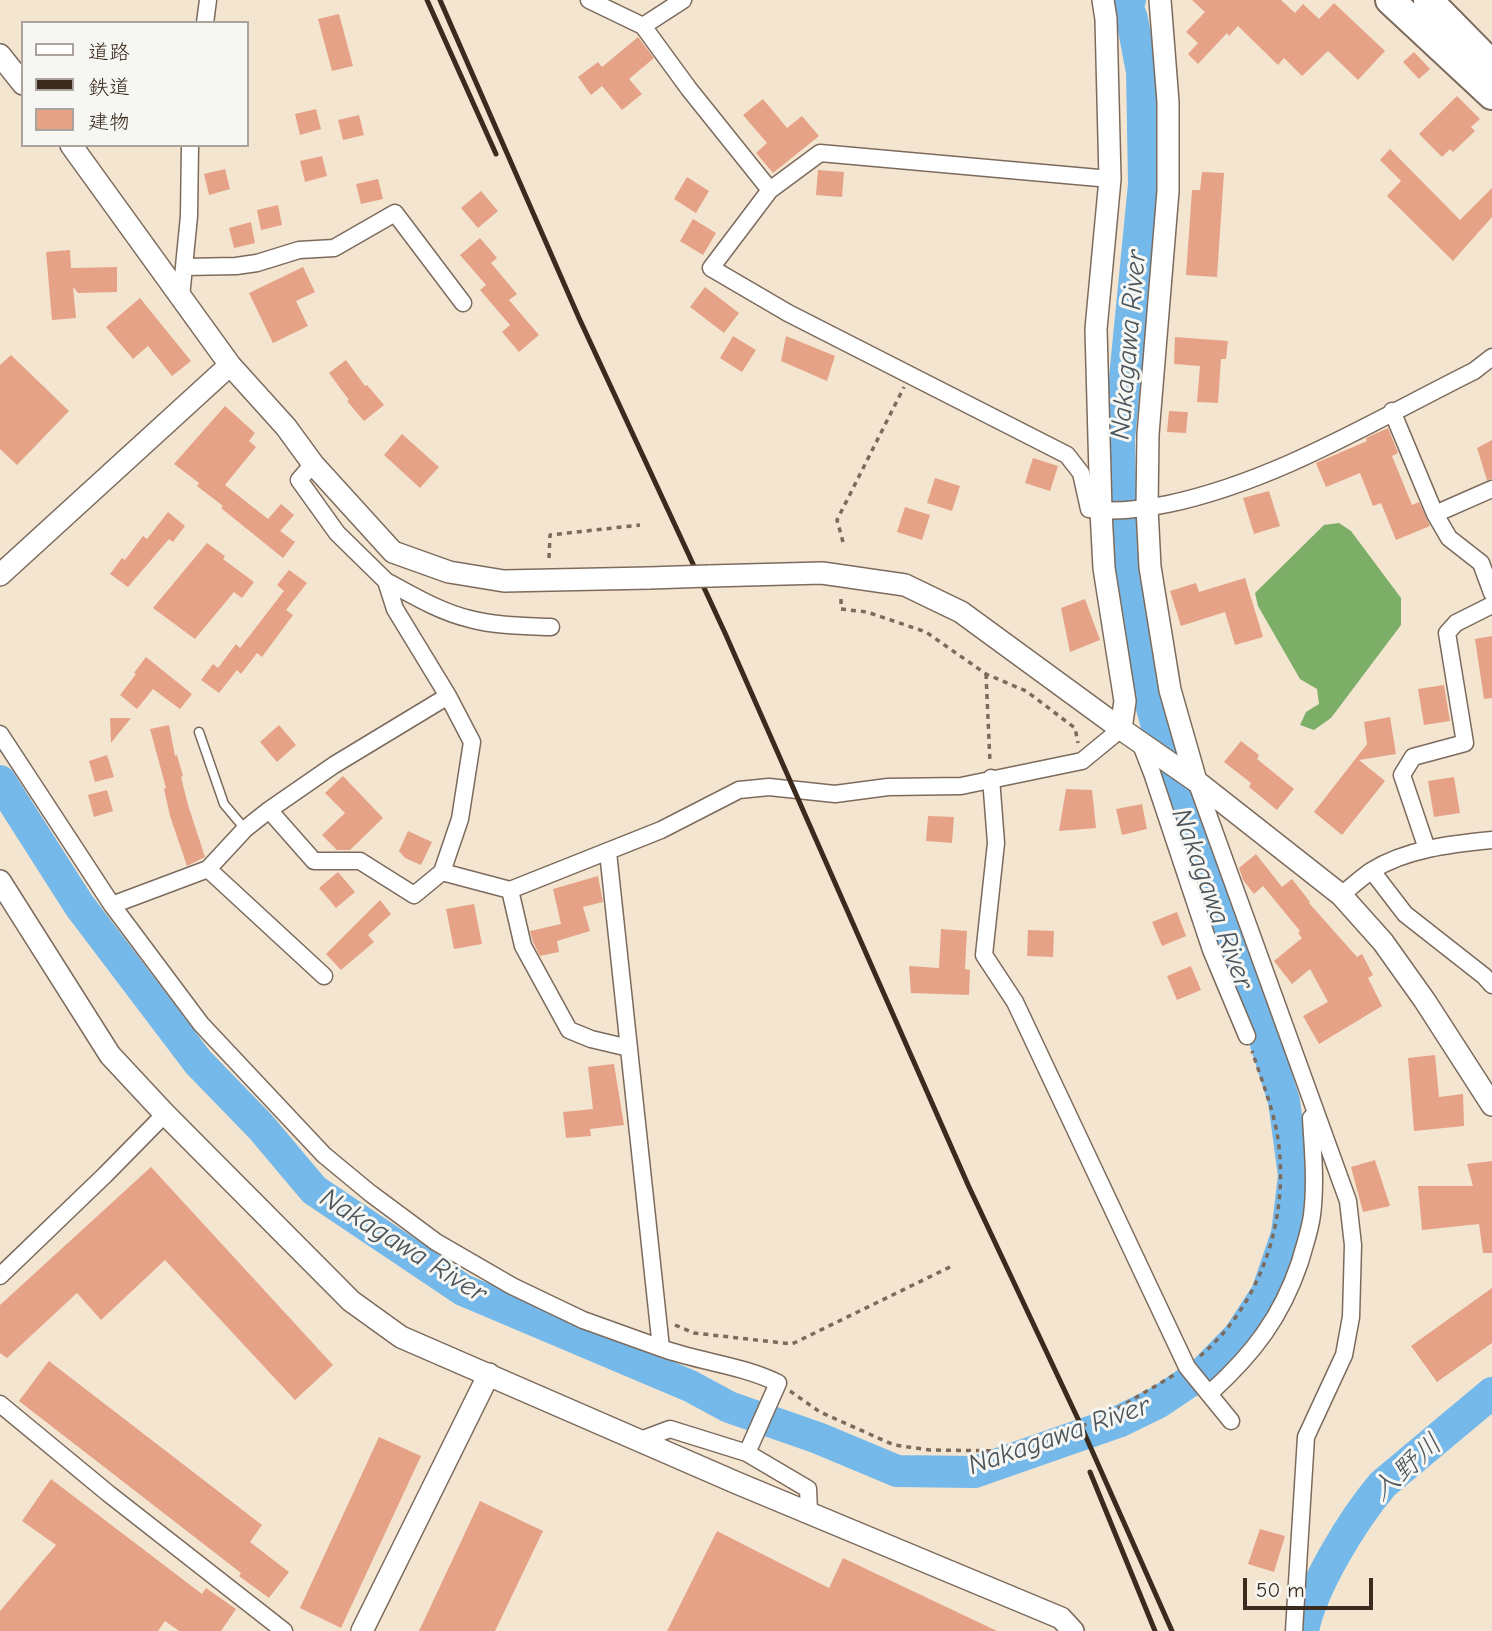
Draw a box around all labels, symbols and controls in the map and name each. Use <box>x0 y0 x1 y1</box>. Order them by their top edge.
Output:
legend <box>21 21 248 147</box>
text: 道路 <box>88 40 130 64</box>
text: 鉄道 <box>88 75 130 99</box>
text: 建物 <box>88 110 130 134</box>
water label: Nakagawa River <box>1104 249 1154 441</box>
water label: Nakagawa River <box>1164 804 1260 994</box>
water label: Nakagawa River <box>314 1181 492 1311</box>
water label: Nakagawa River <box>964 1389 1154 1483</box>
water label: 入野川 <box>1365 1427 1449 1509</box>
scale bar <box>1247 1564 1376 1608</box>
text: 50 m <box>1256 1578 1305 1602</box>

